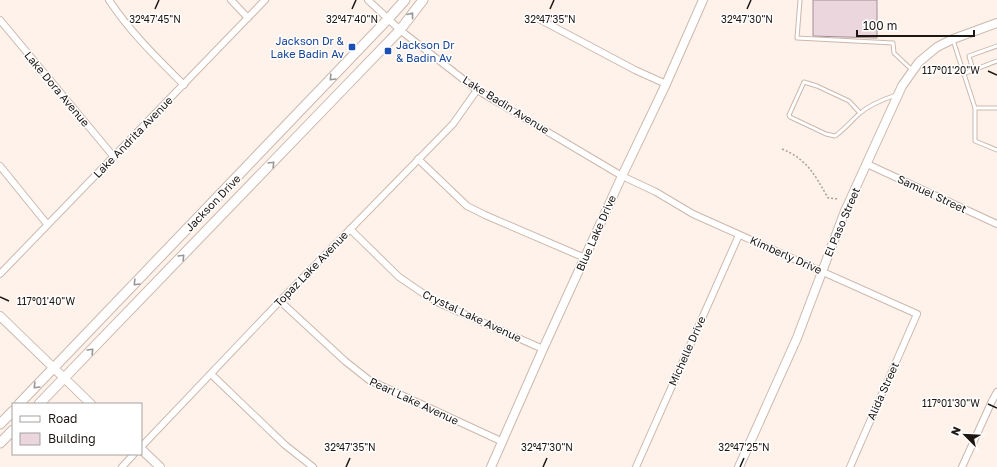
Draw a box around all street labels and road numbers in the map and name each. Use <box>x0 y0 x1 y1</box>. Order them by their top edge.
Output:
street label: Lake Dora Avenue <box>22 48 93 129</box>
street label: Lake Badin Avenue <box>461 73 552 136</box>
street label: Lake Andrita Avenue <box>90 93 175 180</box>
street label: Jackson Drive <box>182 172 243 234</box>
street label: Samuel Street <box>896 172 969 215</box>
street label: El Paso Street <box>821 185 862 258</box>
street label: Blue Lake Drive <box>573 193 618 273</box>
street label: Topaz Lake Avenue <box>271 228 350 309</box>
street label: Kimberly Drive <box>748 233 824 276</box>
street label: Crystal Lake Avenue <box>421 287 524 344</box>
street label: Michelle Drive <box>665 314 708 388</box>
street label: Alida Street <box>864 360 901 422</box>
street label: Pearl Lake Avenue <box>368 374 461 427</box>

